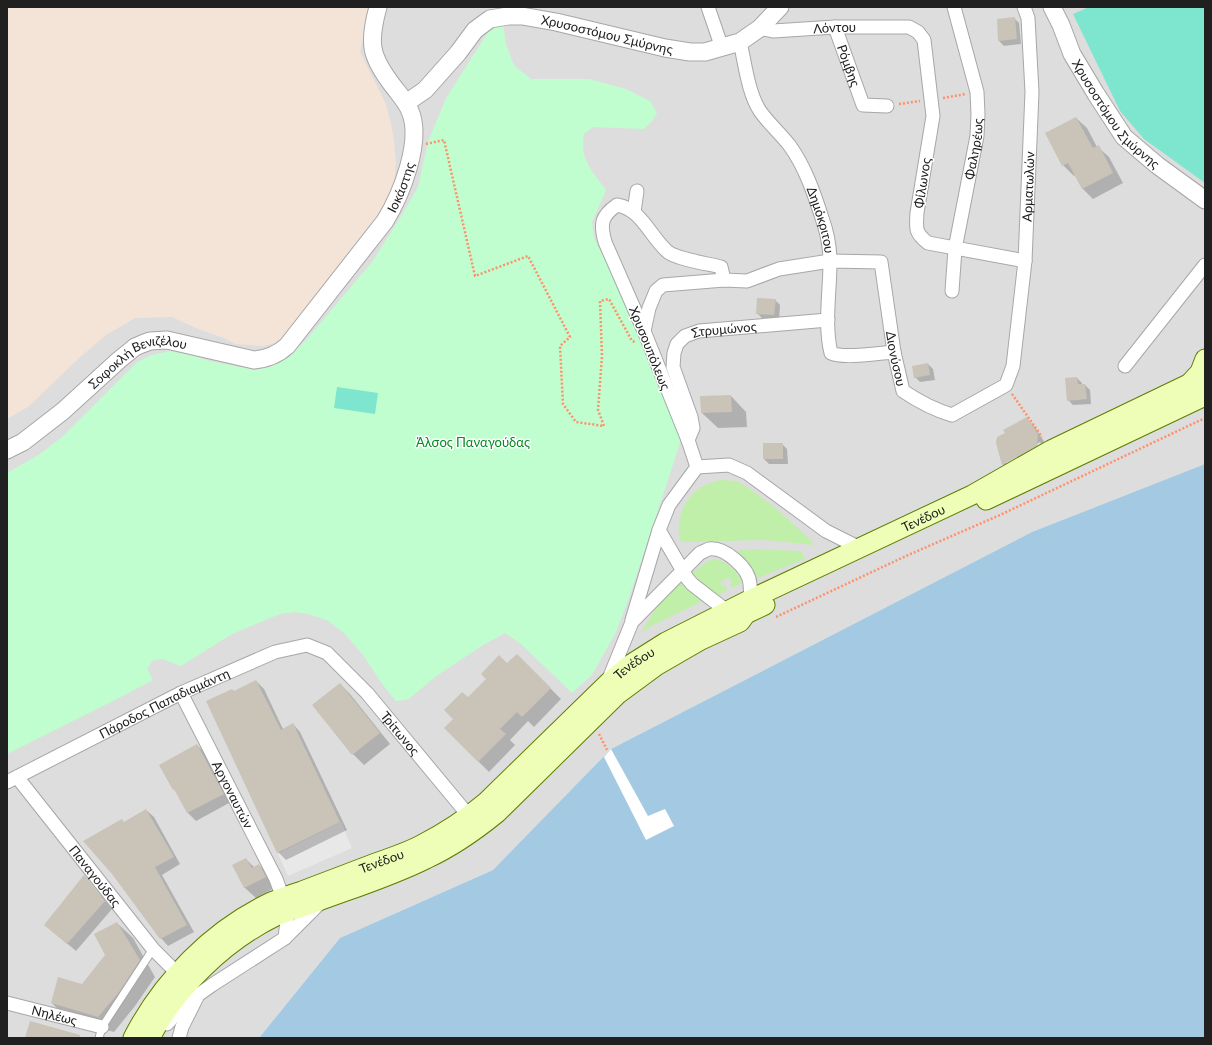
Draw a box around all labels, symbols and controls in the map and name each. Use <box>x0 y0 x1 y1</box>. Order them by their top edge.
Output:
street label: Χρυσοστόμου Σμύρνης <box>540 12 674 57</box>
street label: Λόντου <box>813 19 856 36</box>
street label: Ρόμβης <box>834 42 864 89</box>
street label: Χρυσοστόμου Σμύρνης <box>1069 56 1163 172</box>
street label: Φαληρέως <box>961 118 986 181</box>
street label: Αρματωλών <box>1019 151 1038 222</box>
street label: Φίλωνος <box>910 157 934 209</box>
street label: Ιοκάστης <box>383 161 417 215</box>
street label: Δημόκριτου <box>804 184 838 254</box>
street label: Χρυσουπόλεως <box>626 304 674 392</box>
street label: Στρυμώνος <box>689 318 757 341</box>
street label: Διονύσου <box>883 330 910 388</box>
street label: Σοφοκλή Βενιζέλου <box>85 332 189 392</box>
park label: Άλσος Παναγούδας <box>416 434 530 450</box>
street label: Τενέδου <box>899 501 948 535</box>
street label: Τενέδου <box>610 643 657 683</box>
street label: Πάροδος Παπαδιαμάντη <box>96 665 232 742</box>
street label: Τρίτωνος <box>377 708 423 758</box>
street label: Αργοναυτών <box>209 758 257 831</box>
street label: Παναγούδας <box>66 842 124 910</box>
street label: Τενέδου <box>357 846 406 876</box>
street label: Νηλέως <box>30 1002 79 1028</box>

